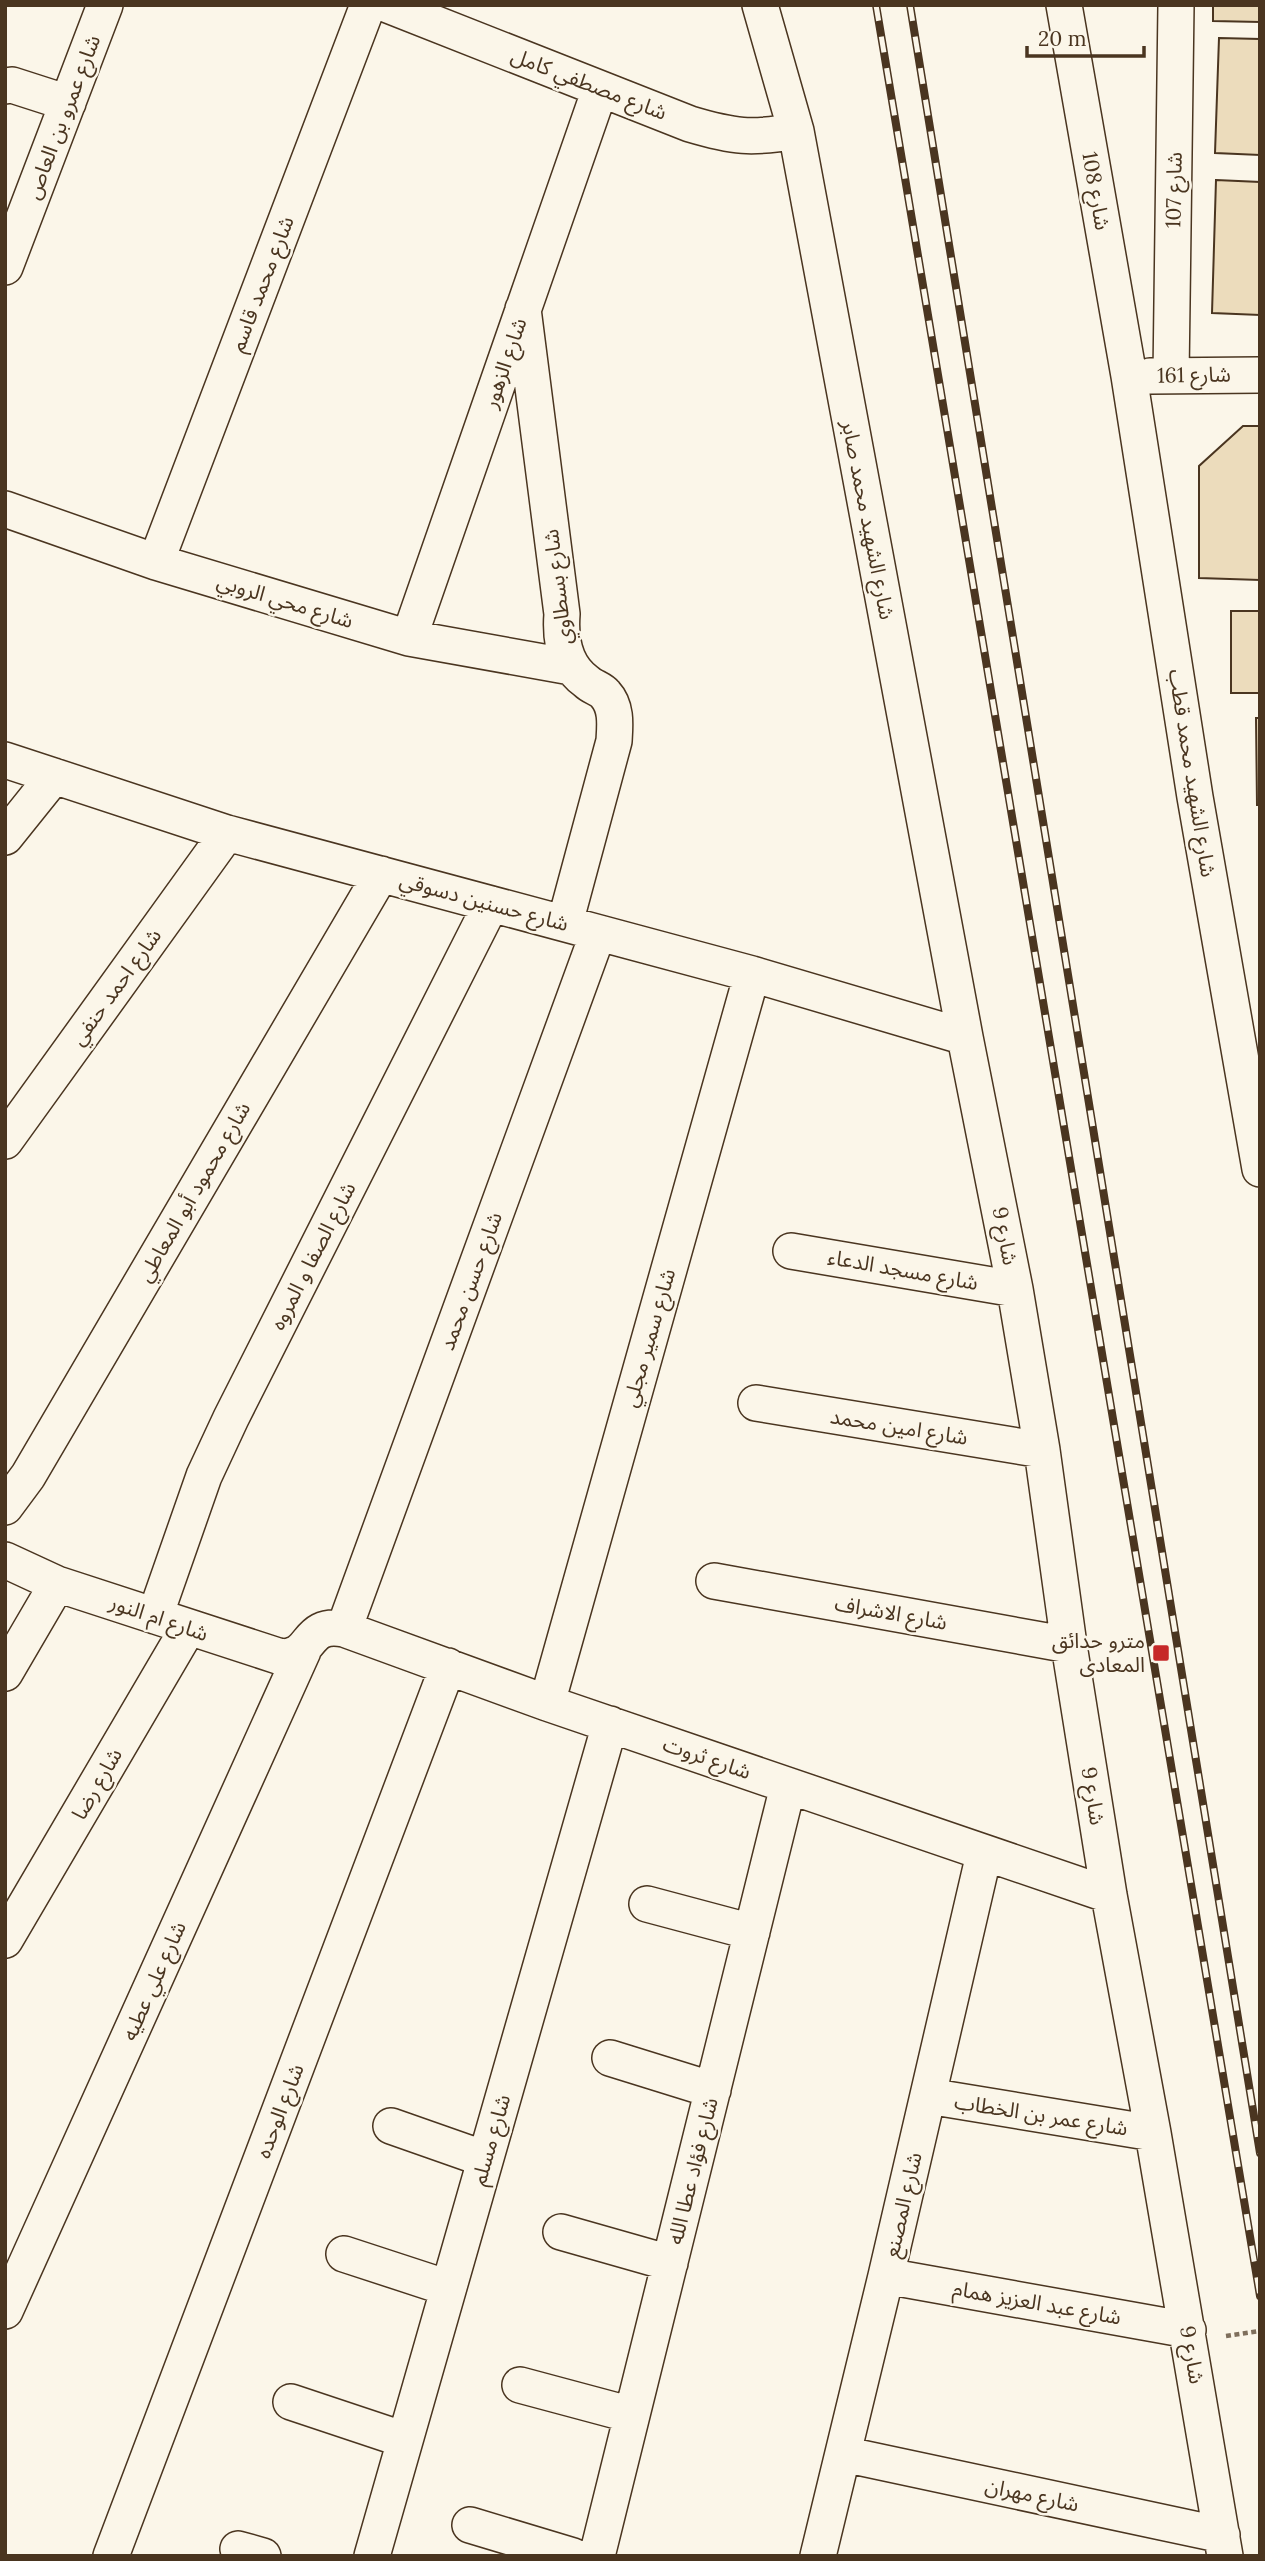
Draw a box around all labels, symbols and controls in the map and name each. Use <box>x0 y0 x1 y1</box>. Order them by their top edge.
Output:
scale bar <box>1027 14 1144 58</box>
text: 20 m <box>1038 25 1087 52</box>
street label: شارع عمرو بن العاص <box>19 31 108 204</box>
street label: شارع مصطفي كامل <box>506 41 671 128</box>
street label: شارع 108 <box>1074 150 1117 232</box>
street label: شارع 107 <box>1159 152 1190 228</box>
street label: شارع محمد قاسم <box>223 212 302 356</box>
street label: شارع الزهور <box>476 314 534 413</box>
street label: شارع 161 <box>1157 360 1231 391</box>
street label: شارع الشهيد محمد صابر <box>834 417 901 622</box>
street label: شارع بسطاوي <box>537 527 581 646</box>
street label: شارع محي الروبي <box>213 567 357 637</box>
street label: شارع الشهيد محمد قطب <box>1161 667 1222 879</box>
street label: شارع حسنين دسوقي <box>396 866 572 940</box>
street label: شارع احمد حنفي <box>64 923 169 1052</box>
street label: شارع محمود أبو المعاطي <box>131 1097 259 1288</box>
street label: شارع الصفا و المروه <box>264 1177 363 1335</box>
street label: شارع 9 <box>985 1205 1024 1268</box>
street label: شارع حسن محمد <box>433 1208 510 1354</box>
street label: شارع مسجد الدعاء <box>825 1243 980 1298</box>
street label: شارع سمير مجلي <box>616 1265 684 1411</box>
street label: شارع امين محمد <box>828 1402 970 1453</box>
street label: شارع ام النور <box>104 1588 212 1650</box>
street label: شارع الاشراف <box>832 1589 949 1638</box>
place label: مترو حدائق المعادى <box>1052 1627 1145 1678</box>
marker: مترو حدائق المعادى <box>1151 1643 1171 1663</box>
street label: شارع ثروت <box>659 1730 755 1787</box>
street label: شارع رضا <box>65 1743 130 1826</box>
street label: شارع 9 <box>1074 1765 1111 1827</box>
street label: شارع علي عطيه <box>115 1917 194 2046</box>
street label: شارع الوحده <box>249 2060 312 2163</box>
street label: شارع عمر بن الخطاب <box>952 2087 1130 2144</box>
street label: شارع مسلم <box>465 2091 518 2189</box>
street label: شارع فؤاد عطا الله <box>661 2095 726 2248</box>
street label: شارع المصنع <box>877 2150 930 2261</box>
street label: شارع عبد العزيز همام <box>950 2274 1123 2334</box>
street label: شارع 9 <box>1172 2324 1211 2386</box>
street label: شارع مهران <box>982 2471 1082 2520</box>

